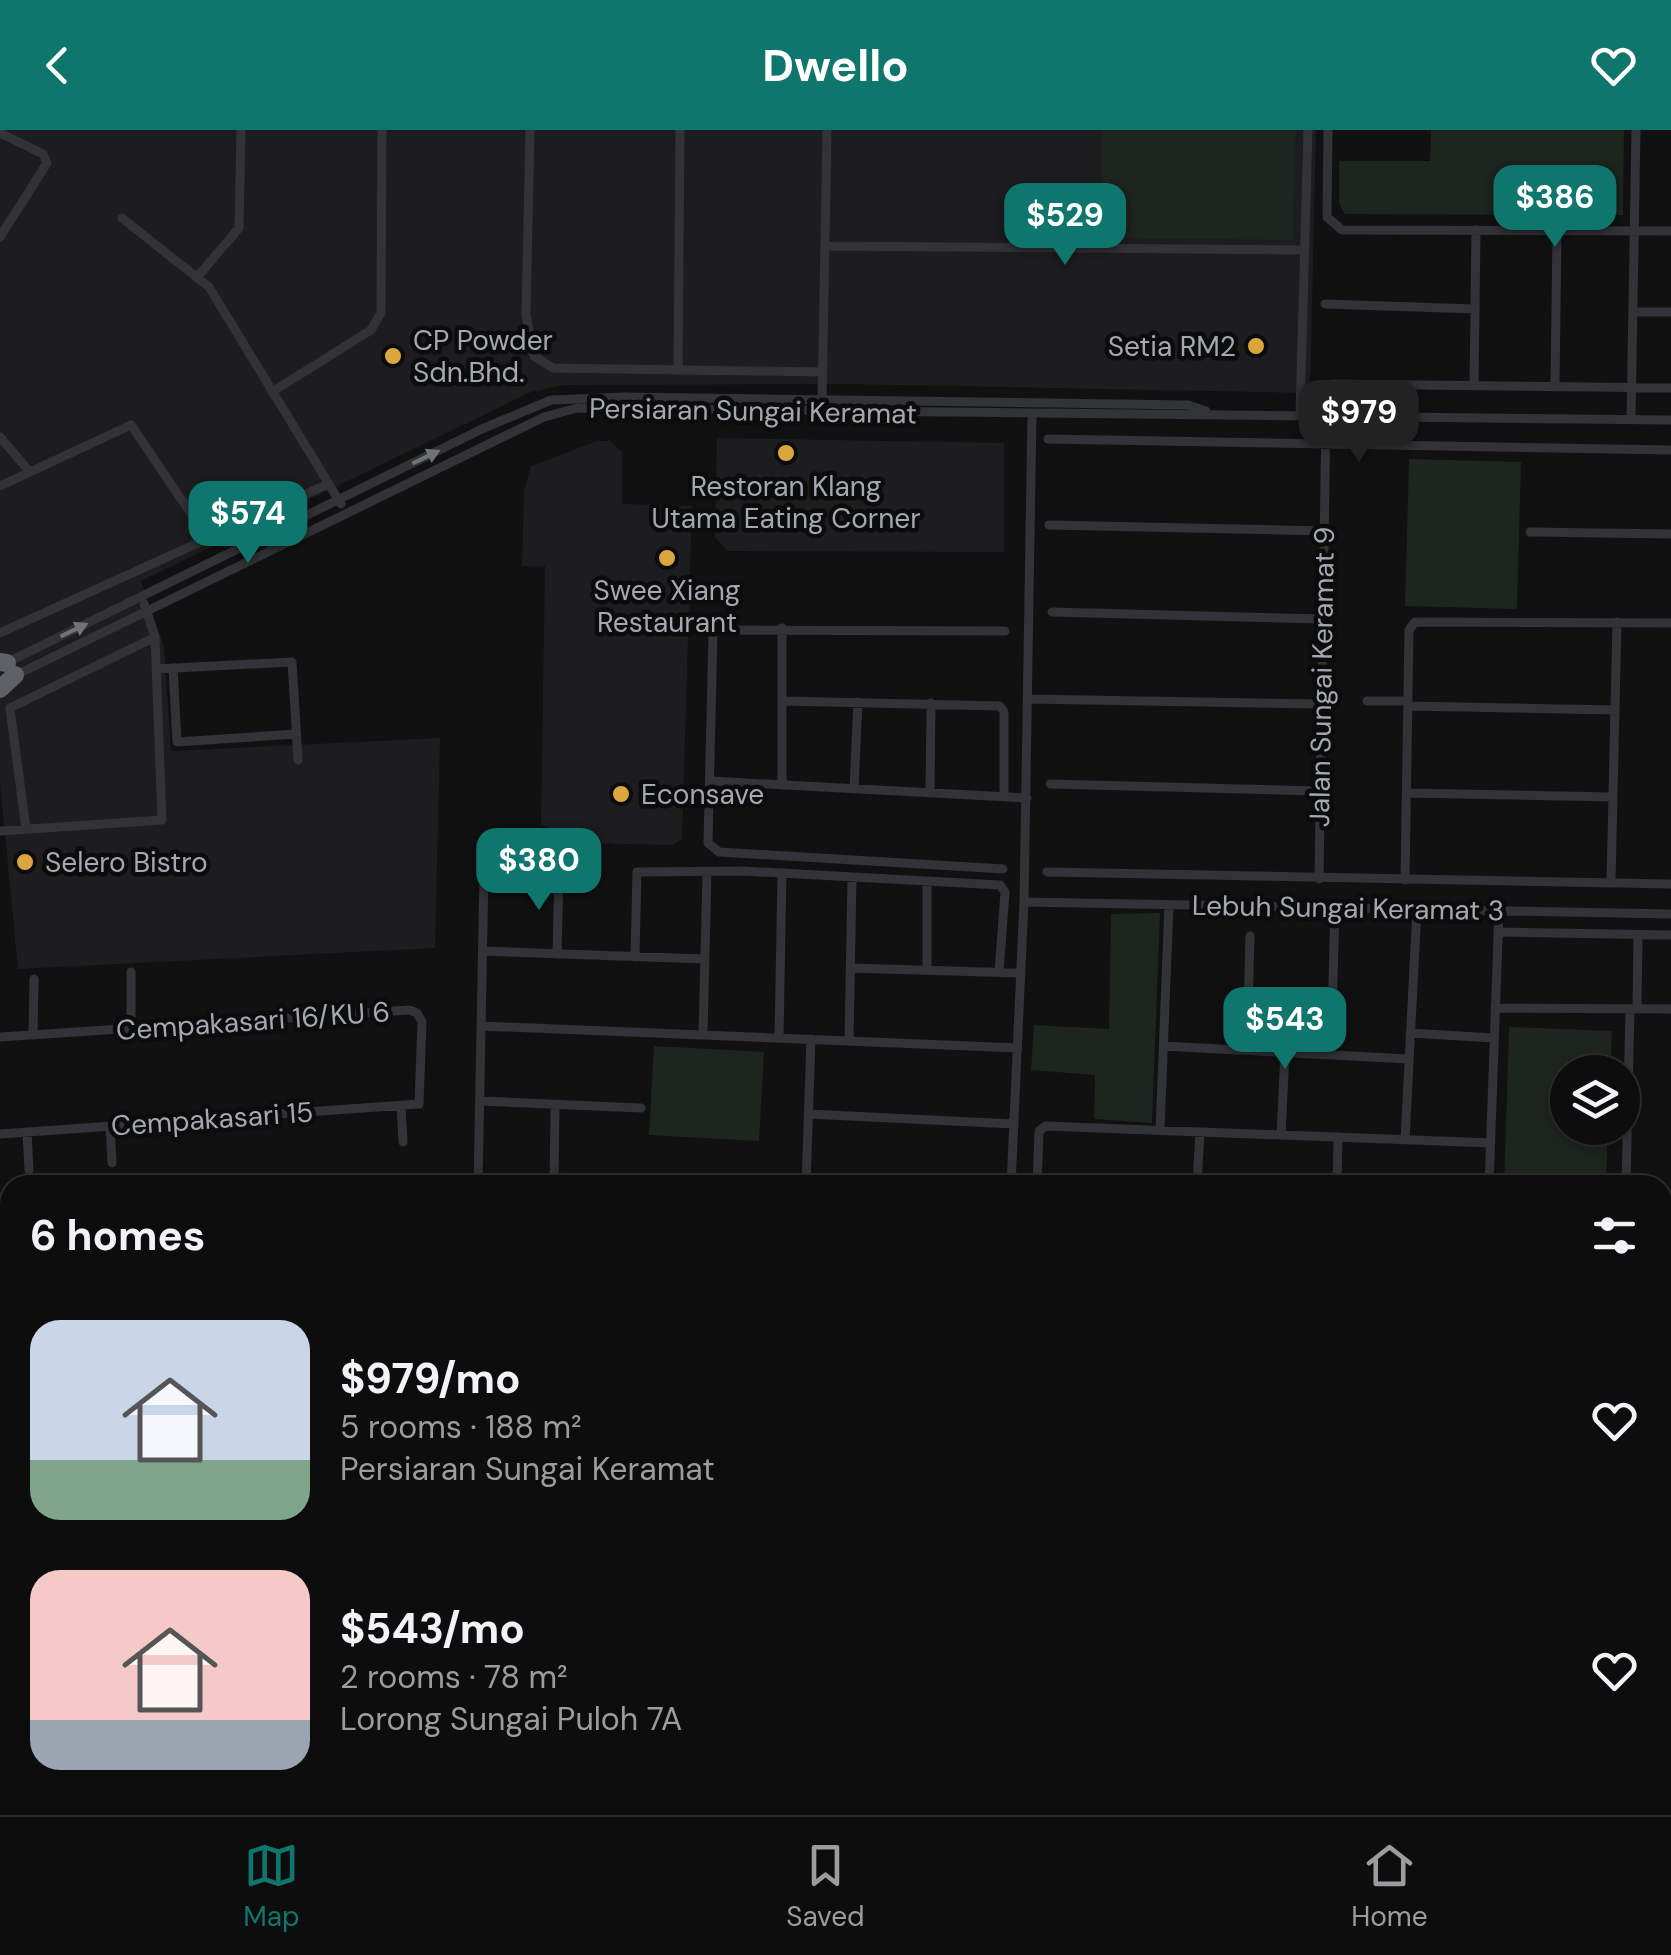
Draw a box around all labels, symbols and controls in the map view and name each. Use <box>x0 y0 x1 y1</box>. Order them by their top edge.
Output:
text: Dwello <box>762 36 909 95</box>
icon: back <box>30 38 85 93</box>
icon: heart <box>1586 38 1641 93</box>
pin: $386 <box>1496 165 1614 250</box>
text: $386 <box>1515 176 1595 218</box>
pin: $529 <box>1006 183 1124 268</box>
text: $529 <box>1026 194 1104 236</box>
place label: CP Powder Sdn.Bhd. <box>413 322 553 391</box>
place label: Setia RM2 <box>1108 328 1236 365</box>
marker: Setia RM2 <box>1245 335 1267 357</box>
marker: CP Powder Sdn.Bhd. <box>382 345 404 367</box>
pin: $979 <box>1300 380 1418 465</box>
street label: Persiaran Sungai Keramat <box>589 390 917 432</box>
text: $979 <box>1321 391 1397 433</box>
marker: Restoran Klang Utama Eating Corner <box>775 442 797 464</box>
one-way arrow <box>411 449 440 466</box>
place label: Restoran Klang Utama Eating Corner <box>651 468 921 537</box>
pin: $574 <box>189 481 307 566</box>
text: $574 <box>210 492 286 534</box>
street label: Jalan Sungai Keramat 9 <box>1301 527 1343 827</box>
marker: Swee Xiang Restaurant <box>656 547 678 569</box>
place label: Swee Xiang Restaurant <box>594 572 740 641</box>
one-way arrow <box>59 622 88 639</box>
place label: Econsave <box>641 776 764 813</box>
marker: Econsave <box>610 783 632 805</box>
pin: $380 <box>480 828 598 913</box>
text: $380 <box>498 839 580 881</box>
place label: Selero Bistro <box>45 844 208 881</box>
marker: Selero Bistro <box>14 851 36 873</box>
street label: Lebuh Sungai Keramat 3 <box>1192 887 1504 929</box>
pin: $543 <box>1226 987 1344 1072</box>
street label: Cempakasari 16/KU 6 <box>115 993 391 1049</box>
text: $543 <box>1245 998 1325 1040</box>
map controls <box>1550 1055 1640 1145</box>
button: layers <box>1550 1055 1640 1145</box>
street label: Cempakasari 15 <box>110 1093 314 1145</box>
text: 6 homes <box>30 1208 205 1263</box>
icon: filters <box>1587 1208 1642 1263</box>
text: $979/mo <box>340 1351 521 1406</box>
icon: home <box>110 1360 230 1480</box>
icon: heart <box>1587 1393 1642 1448</box>
text: 5 rooms · 188 m² <box>340 1406 582 1448</box>
text: Persiaran Sungai Keramat <box>340 1448 715 1490</box>
text: $543/mo <box>340 1601 525 1656</box>
icon: home <box>110 1610 230 1730</box>
icon: heart <box>1587 1643 1642 1698</box>
text: 2 rooms · 78 m² <box>340 1656 568 1698</box>
text: Lorong Sungai Puloh 7A <box>340 1698 682 1740</box>
tab: Map <box>243 1838 300 1935</box>
tab: Saved <box>786 1838 865 1935</box>
tab: Home <box>1351 1838 1428 1935</box>

